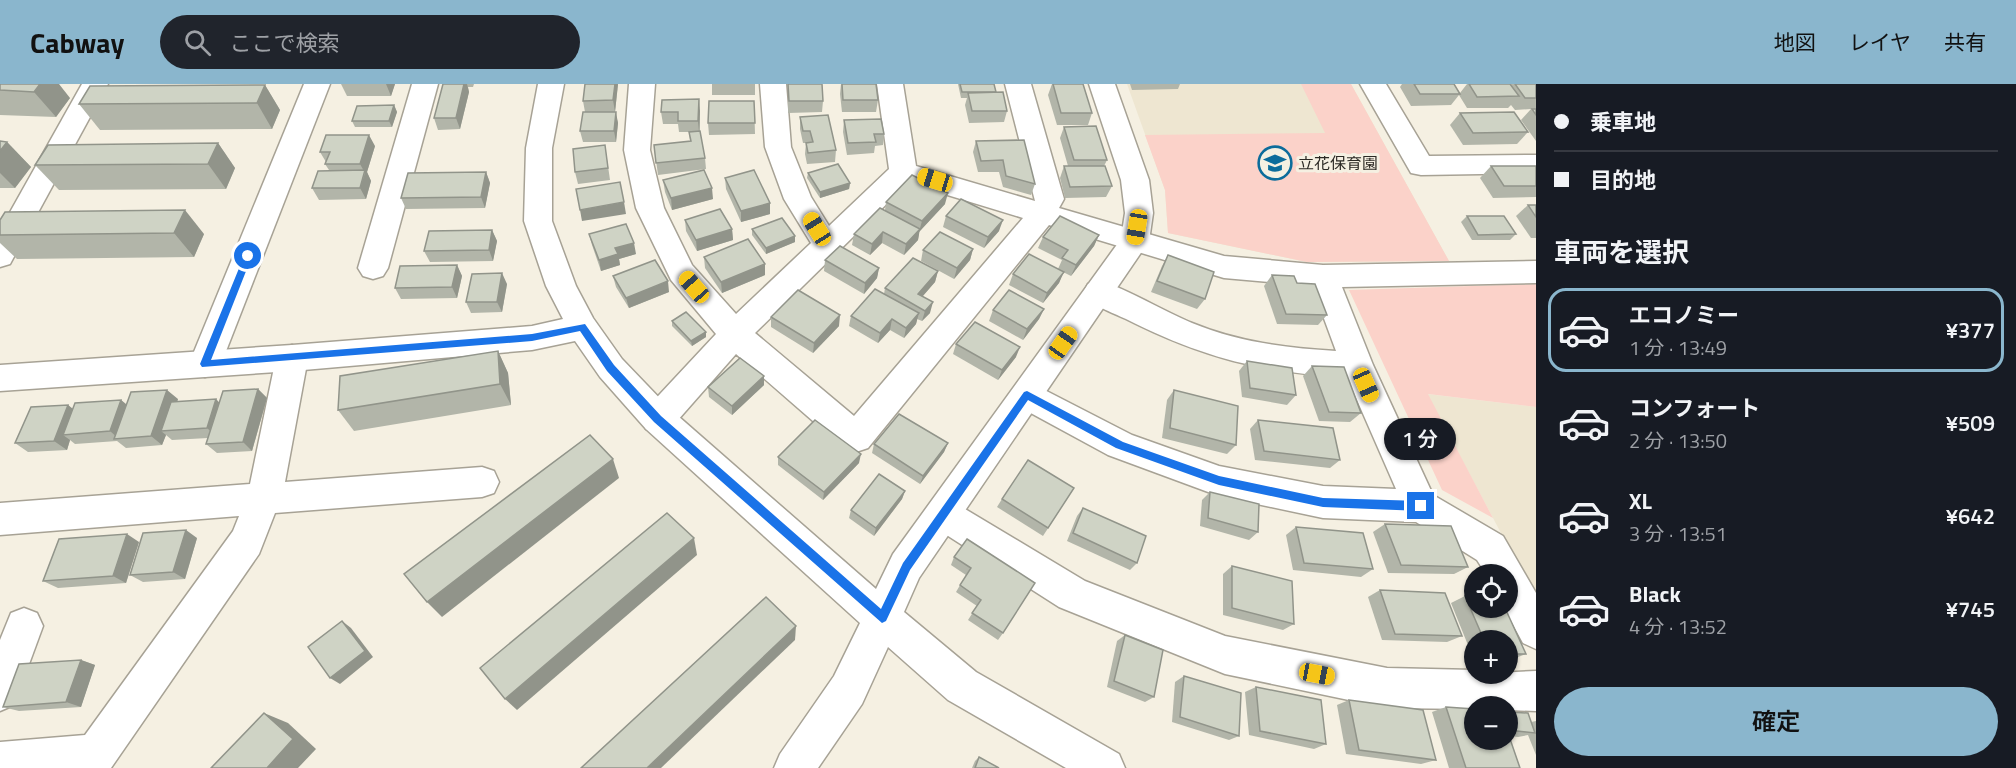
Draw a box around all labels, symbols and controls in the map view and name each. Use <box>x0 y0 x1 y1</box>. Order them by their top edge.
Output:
search box <box>160 15 580 69</box>
text: Cabway <box>30 21 124 64</box>
icon: search <box>181 26 214 59</box>
text: ここで検索 <box>229 26 340 60</box>
text: 地図 <box>1774 26 1816 58</box>
text: レイヤ <box>1849 26 1911 58</box>
text: 共有 <box>1944 26 1986 58</box>
text: 乗車地 <box>1590 105 1656 139</box>
school or university icon: 立花保育園 <box>1257 145 1293 181</box>
place label: 立花保育園 <box>1298 151 1378 175</box>
text: 目的地 <box>1590 163 1656 197</box>
car <box>915 166 955 194</box>
car <box>1125 208 1149 246</box>
car <box>800 209 834 249</box>
text: 車両を選択 <box>1554 231 1689 272</box>
route start <box>234 242 261 269</box>
car <box>675 268 713 306</box>
text: エコノミー <box>1629 298 1739 332</box>
icon: car <box>1557 303 1611 357</box>
text: ¥377 <box>1946 313 1995 347</box>
car <box>1045 323 1081 363</box>
text: 1 分 · 13:49 <box>1629 332 1727 363</box>
car <box>1350 365 1382 405</box>
text: コンフォート <box>1629 391 1760 425</box>
icon: car <box>1557 396 1611 450</box>
text: ¥509 <box>1946 406 1995 440</box>
callout: 1 分 <box>1385 419 1457 461</box>
text: 1 分 <box>1402 423 1438 454</box>
text: 2 分 · 13:50 <box>1629 425 1727 456</box>
text: XL <box>1629 484 1652 518</box>
icon: car <box>1557 489 1611 543</box>
route end <box>1407 492 1434 519</box>
text: ¥642 <box>1946 499 1995 533</box>
text: 3 分 · 13:51 <box>1629 518 1727 549</box>
map controls <box>1464 564 1518 750</box>
button: locate <box>1464 564 1518 618</box>
text: Black <box>1629 577 1681 611</box>
icon: car <box>1557 582 1611 636</box>
text: ¥745 <box>1946 592 1995 626</box>
text: 4 分 · 13:52 <box>1629 611 1727 642</box>
button: + <box>1464 630 1518 684</box>
car <box>1298 662 1336 686</box>
button: 確定 <box>1554 687 1998 756</box>
button: − <box>1464 696 1518 750</box>

